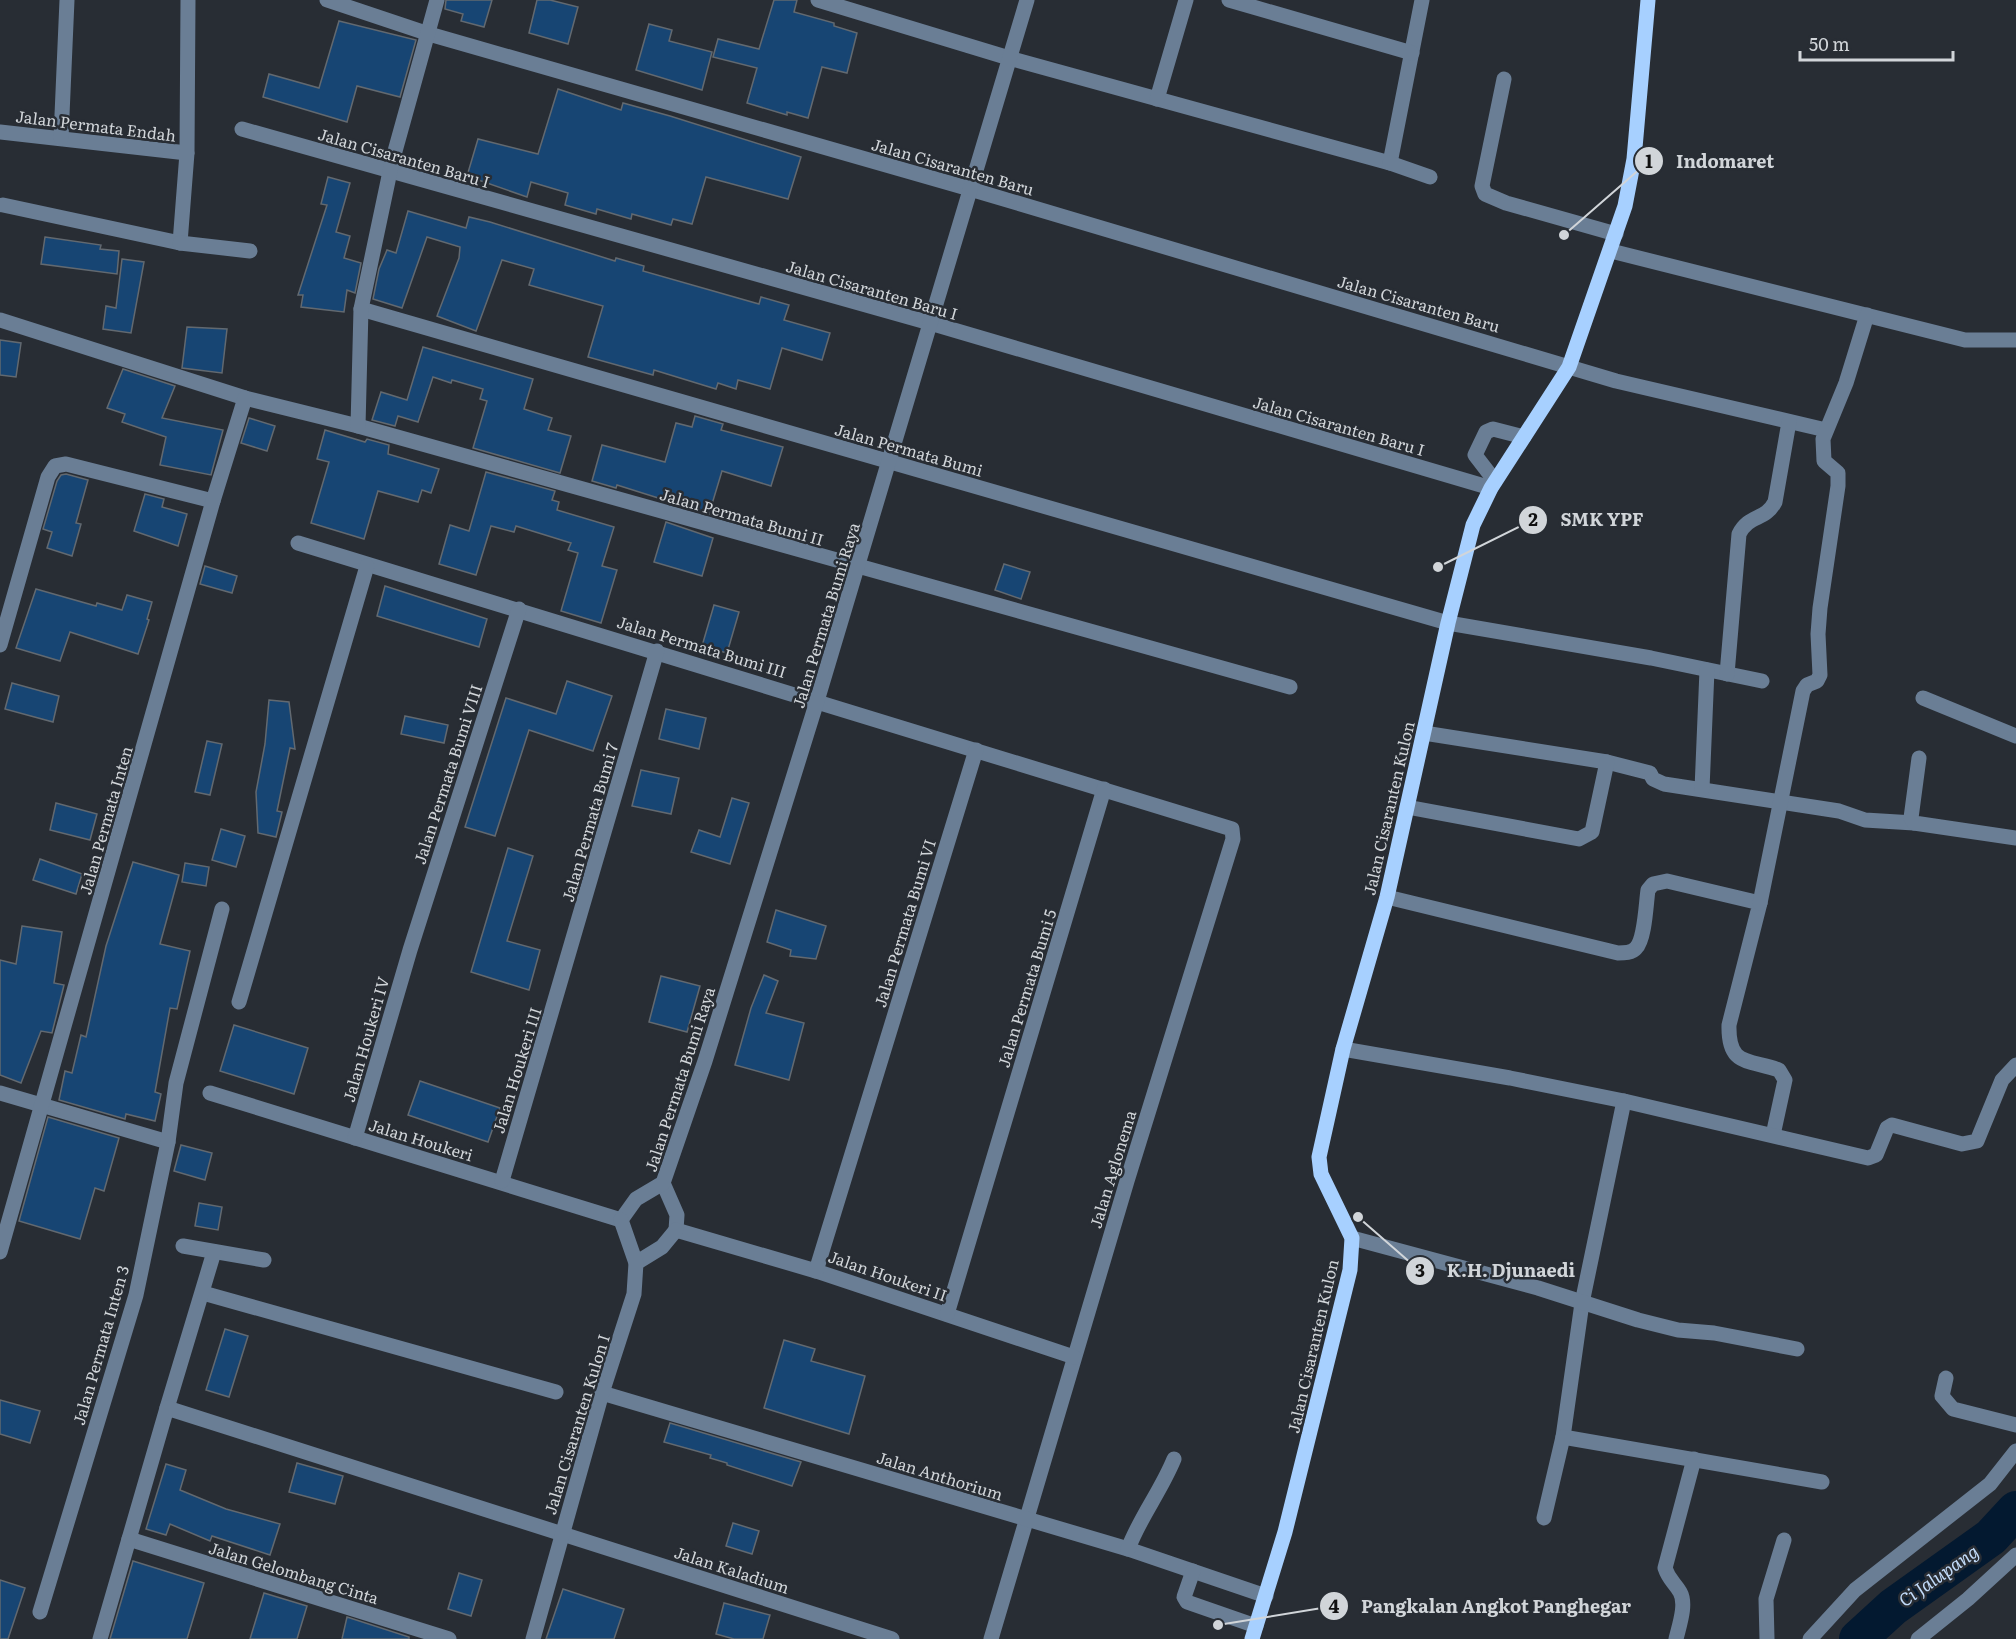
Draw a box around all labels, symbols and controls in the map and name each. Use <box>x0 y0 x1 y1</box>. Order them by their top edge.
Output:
scale bar <box>1800 24 1953 62</box>
text: 50 m <box>1809 30 1850 57</box>
street label: Jalan Permata Endah <box>14 103 178 147</box>
street label: Jalan Cisaranten Baru I <box>315 121 493 193</box>
street label: Jalan Cisaranten Baru <box>869 131 1037 201</box>
callout: Indomaret <box>1634 143 1786 179</box>
text: 1 <box>1645 147 1653 174</box>
text: Indomaret <box>1676 147 1774 174</box>
street label: Jalan Cisaranten Baru I <box>783 253 961 325</box>
street label: Jalan Cisaranten Baru <box>1335 268 1503 338</box>
street label: Jalan Cisaranten Baru I <box>1250 389 1428 461</box>
street label: Jalan Permata Bumi <box>832 416 986 482</box>
street label: Jalan Permata Bumi II <box>657 481 827 551</box>
callout: SMK YPF <box>1518 502 1656 538</box>
text: 2 <box>1528 505 1538 532</box>
text: SMK YPF <box>1560 505 1644 532</box>
street label: Jalan Permata Bumi Raya <box>785 519 865 711</box>
street label: Jalan Permata Bumi III <box>614 609 790 683</box>
street label: Jalan Permata Bumi VIII <box>407 681 487 867</box>
street label: Jalan Cisaranten Kulon <box>1356 718 1420 897</box>
street label: Jalan Permata Bumi 7 <box>555 740 623 904</box>
street label: Jalan Permata Inten <box>72 743 138 897</box>
street label: Jalan Permata Bumi VI <box>867 836 941 1010</box>
street label: Jalan Permata Bumi 5 <box>990 906 1062 1070</box>
street label: Jalan Houkeri IV <box>336 973 394 1105</box>
street label: Jalan Permata Bumi Raya <box>638 983 720 1175</box>
street label: Jalan Houkeri III <box>485 1004 547 1136</box>
street label: Jalan Aglonema <box>1083 1107 1141 1231</box>
street label: Jalan Houkeri <box>366 1112 476 1166</box>
street label: Jalan Houkeri II <box>825 1243 951 1307</box>
callout: K.H. Djunaedi <box>1405 1253 1587 1289</box>
street label: Jalan Cisaranten Kulon <box>1280 1256 1344 1435</box>
text: 3 <box>1415 1256 1425 1283</box>
text: K.H. Djunaedi <box>1447 1256 1576 1283</box>
street label: Jalan Permata Inten 3 <box>66 1262 134 1428</box>
street label: Jalan Cisaranten Kulon I <box>537 1331 615 1517</box>
street label: Jalan Anthorium <box>874 1444 1007 1506</box>
street label: Jalan Gelombang Cinta <box>206 1535 382 1609</box>
water label: Ci Jalupang <box>1892 1537 1984 1613</box>
street label: Jalan Kaladium <box>671 1539 793 1599</box>
callout: Pangkalan Angkot Panghegar <box>1319 1588 1643 1624</box>
text: 4 <box>1329 1592 1340 1619</box>
text: Pangkalan Angkot Panghegar <box>1361 1592 1631 1619</box>

